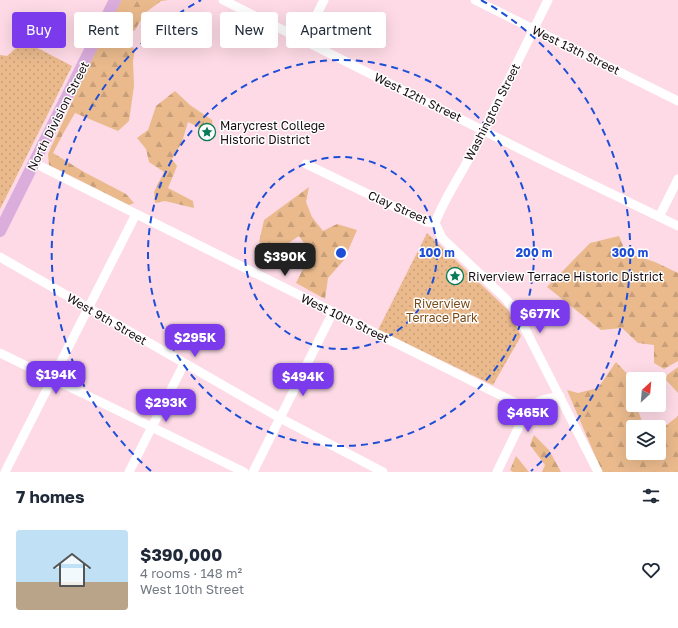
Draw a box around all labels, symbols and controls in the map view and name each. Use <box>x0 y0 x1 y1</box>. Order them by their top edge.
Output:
chip: Buy <box>12 12 66 48</box>
chip: Rent <box>74 12 133 48</box>
chip: Filters <box>141 12 212 48</box>
chip: New <box>220 12 278 48</box>
chip: Apartment <box>286 12 386 48</box>
street label: West 13th Street <box>530 22 622 78</box>
street label: North Division Street <box>24 59 92 173</box>
street label: Washington Street <box>461 61 523 163</box>
street label: West 12th Street <box>372 69 464 125</box>
place label: Marycrest College Historic District <box>220 118 325 147</box>
place icon: Marycrest College Historic District <box>197 122 217 142</box>
street label: Clay Street <box>366 187 430 227</box>
pin: $390K <box>257 243 313 277</box>
text: 100 m <box>419 245 455 260</box>
text: 200 m <box>516 245 552 260</box>
text: 300 m <box>612 245 648 260</box>
centre of rings <box>334 246 348 260</box>
text: $390K <box>264 248 306 264</box>
place icon: Riverview Terrace Historic District <box>445 266 465 286</box>
place label: Riverview Terrace Historic District <box>468 269 664 284</box>
street label: West 9th Street <box>64 290 150 348</box>
street label: West 10th Street <box>299 290 392 346</box>
park label: Riverview Terrace Park <box>406 296 478 325</box>
pin: $677K <box>512 300 568 334</box>
text: $677K <box>520 305 560 321</box>
pin: $295K <box>167 324 223 358</box>
text: $295K <box>174 329 216 345</box>
pin: $194K <box>28 361 84 395</box>
pin: $494K <box>275 363 331 397</box>
text: $194K <box>35 366 77 382</box>
text: $494K <box>282 368 324 384</box>
north arrow <box>626 372 666 412</box>
map controls <box>626 372 666 460</box>
pin: $293K <box>138 389 194 423</box>
text: $293K <box>145 394 187 410</box>
pin: $465K <box>500 399 556 433</box>
text: $465K <box>507 404 549 420</box>
button: layers <box>626 420 666 460</box>
icon: filters <box>640 485 662 507</box>
text: 7 homes <box>16 486 84 507</box>
text: $390,000 <box>140 544 222 565</box>
icon: home <box>48 546 96 594</box>
icon: heart <box>640 559 662 581</box>
text: 4 rooms · 148 m² <box>140 565 242 581</box>
text: West 10th Street <box>140 581 244 597</box>

